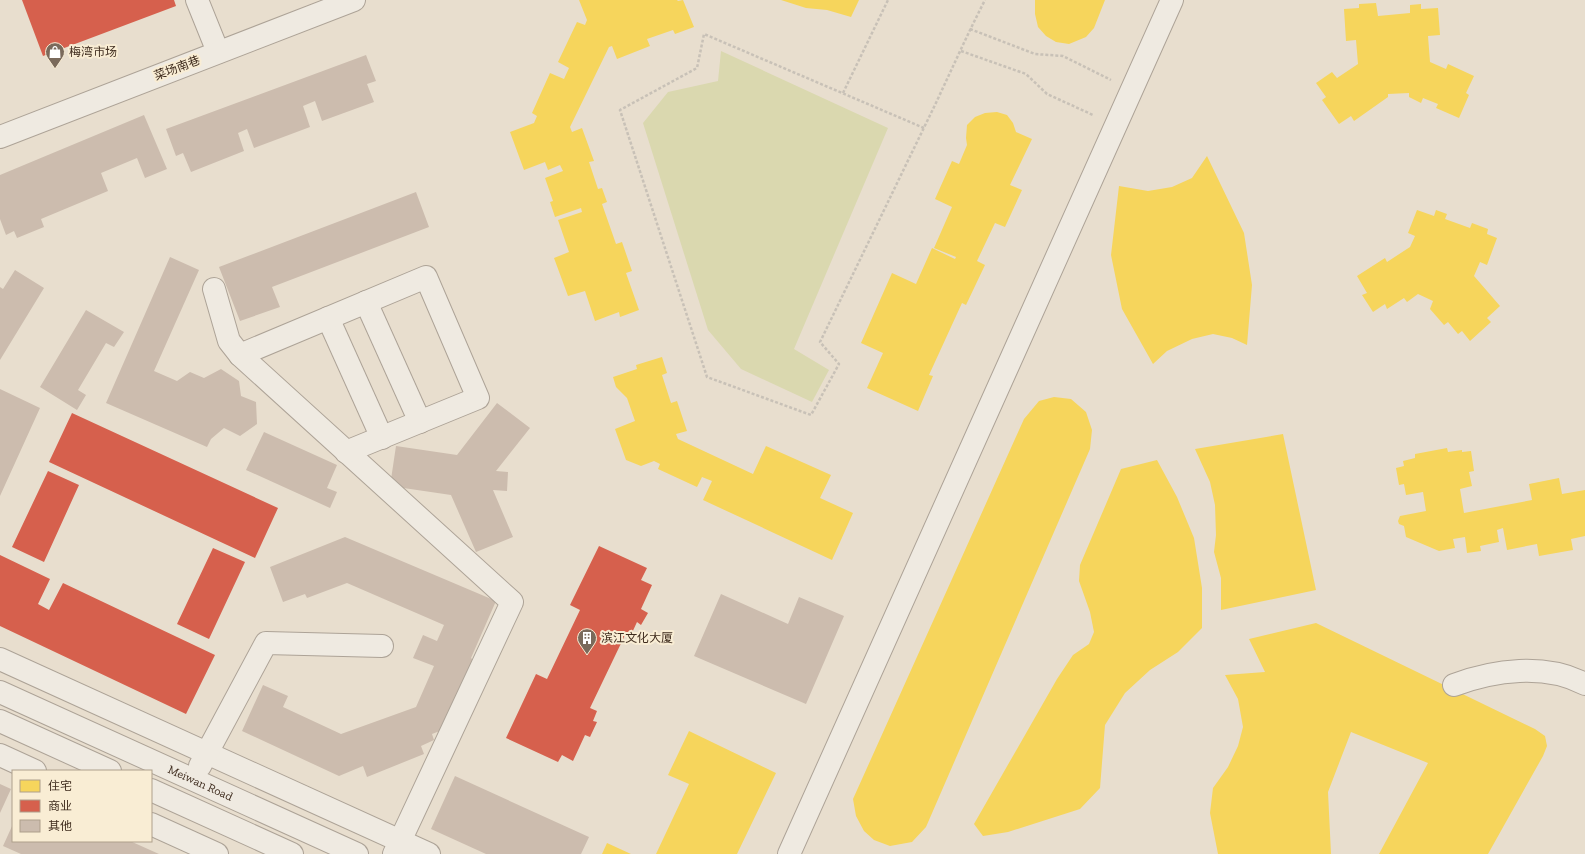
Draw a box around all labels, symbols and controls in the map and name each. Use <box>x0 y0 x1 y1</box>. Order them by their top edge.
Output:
shop icon: 梅湾市场 <box>44 41 66 69</box>
place label: 梅湾市场 <box>69 45 117 59</box>
street label: 菜场南巷 <box>152 53 202 83</box>
building icon: 滨江文化大厦 <box>576 627 598 655</box>
place label: 滨江文化大厦 <box>601 631 673 645</box>
street label: Meiwan Road <box>166 762 235 804</box>
legend <box>12 770 152 842</box>
text: 住宅 <box>48 779 72 793</box>
text: 商业 <box>48 799 72 813</box>
text: 其他 <box>48 819 72 833</box>

